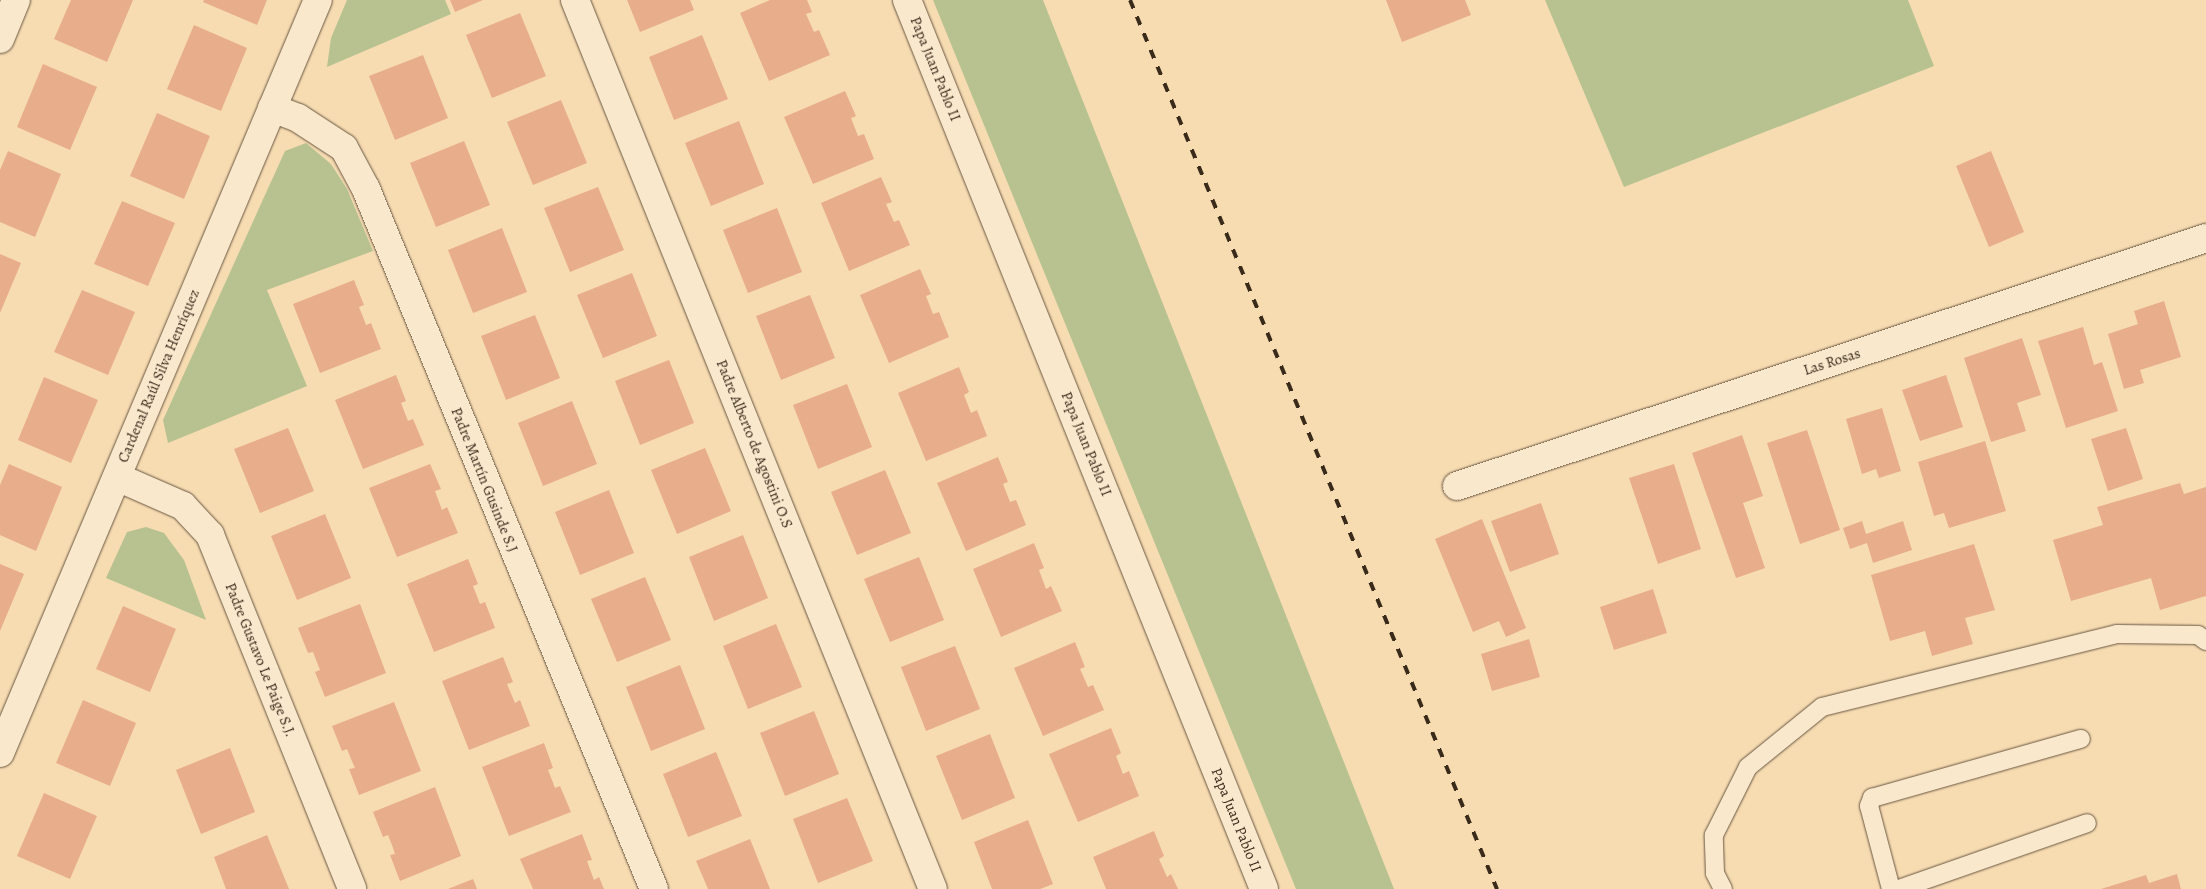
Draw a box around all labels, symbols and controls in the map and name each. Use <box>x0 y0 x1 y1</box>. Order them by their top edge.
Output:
street label: Papa Juan Pablo II <box>906 14 964 124</box>
street label: Cardenal Raúl Silva Henríquez <box>114 287 204 465</box>
street label: Las Rosas <box>1801 344 1863 380</box>
street label: Padre Alberto de Agostini O.S <box>712 357 796 531</box>
street label: Papa Juan Pablo II <box>1057 389 1115 499</box>
street label: Padre Martín Gusinde S.J <box>447 405 521 555</box>
street label: Padre Gustavo Le Paige S.J. <box>221 580 299 740</box>
street label: Papa Juan Pablo II <box>1207 765 1265 875</box>

